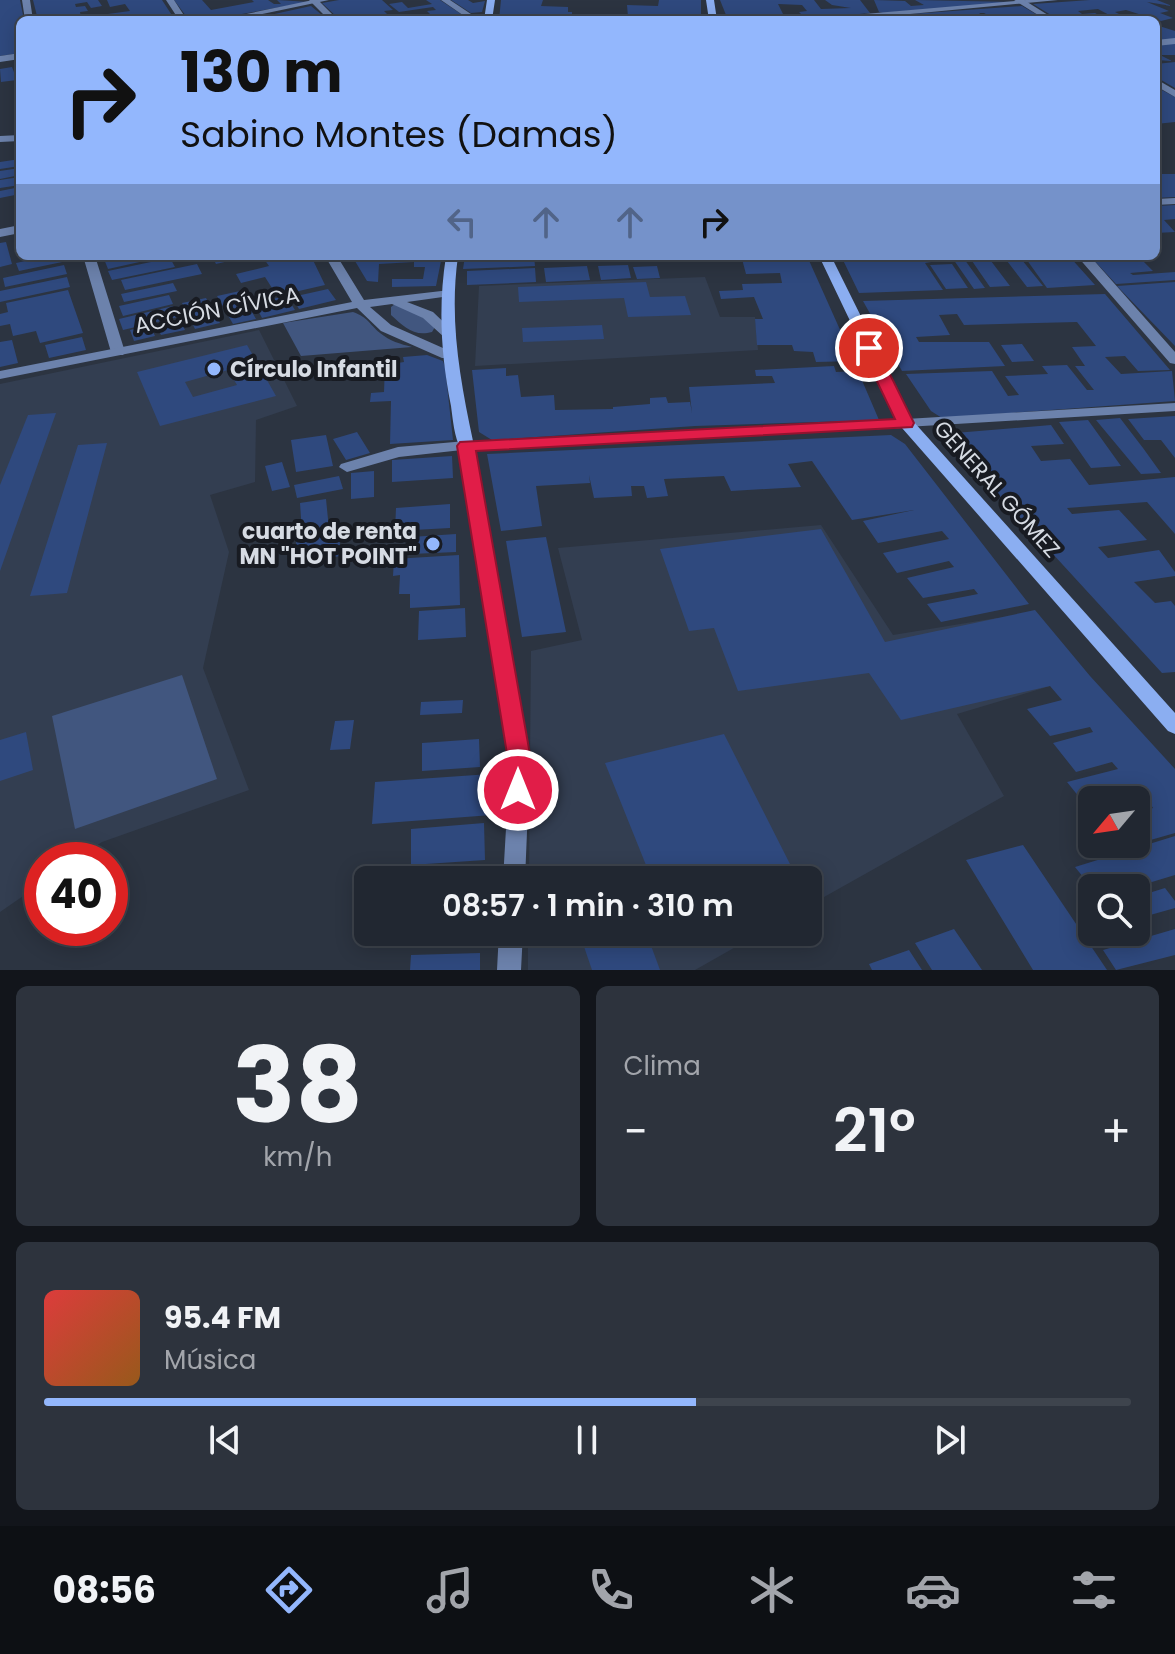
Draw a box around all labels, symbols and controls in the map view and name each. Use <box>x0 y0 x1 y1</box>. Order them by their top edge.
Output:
text: 130 m <box>180 33 343 112</box>
icon: right <box>48 48 152 152</box>
text: Sabino Montes (Damas) <box>180 109 618 160</box>
icon: left <box>440 200 484 244</box>
icon: ahead <box>524 200 568 244</box>
icon: ahead <box>608 200 652 244</box>
icon: right <box>692 200 736 244</box>
street label: ACCIÓN CÍVICA <box>132 279 302 341</box>
pin <box>835 314 903 382</box>
icon: arrive <box>847 326 891 370</box>
place label: Círculo Infantil <box>230 354 397 385</box>
marker: Círculo Infantil <box>205 360 223 378</box>
street label: GENERAL GÓMEZ <box>927 413 1067 565</box>
place label: cuarto de renta MN "HOT POINT" <box>239 516 417 572</box>
marker: cuarto de renta MN "HOT POINT" <box>424 535 442 553</box>
position arrow <box>476 748 560 832</box>
north arrow <box>1078 786 1150 858</box>
map controls <box>1078 786 1150 946</box>
speed limit sign: 40 <box>24 842 128 946</box>
button: search <box>1078 874 1150 946</box>
text: 08:57 · 1 min · 310 m <box>442 884 734 927</box>
text: 38 <box>233 1013 363 1158</box>
text: Clima <box>624 1048 701 1084</box>
text: 21° <box>833 1089 916 1173</box>
text: − <box>624 1101 648 1162</box>
text: + <box>1101 1101 1131 1162</box>
text: km/h <box>263 1139 332 1175</box>
text: 95.4 FM <box>164 1296 281 1339</box>
text: Música <box>164 1342 256 1378</box>
icon: previous <box>203 1418 247 1462</box>
icon: pause <box>565 1418 609 1462</box>
icon: next <box>928 1418 972 1462</box>
icon: directions <box>261 1562 317 1618</box>
icon: music <box>422 1562 478 1618</box>
icon: phone <box>583 1562 639 1618</box>
icon: climate <box>744 1562 800 1618</box>
icon: car <box>905 1562 961 1618</box>
icon: filters <box>1066 1562 1122 1618</box>
text: 08:56 <box>53 1565 156 1616</box>

